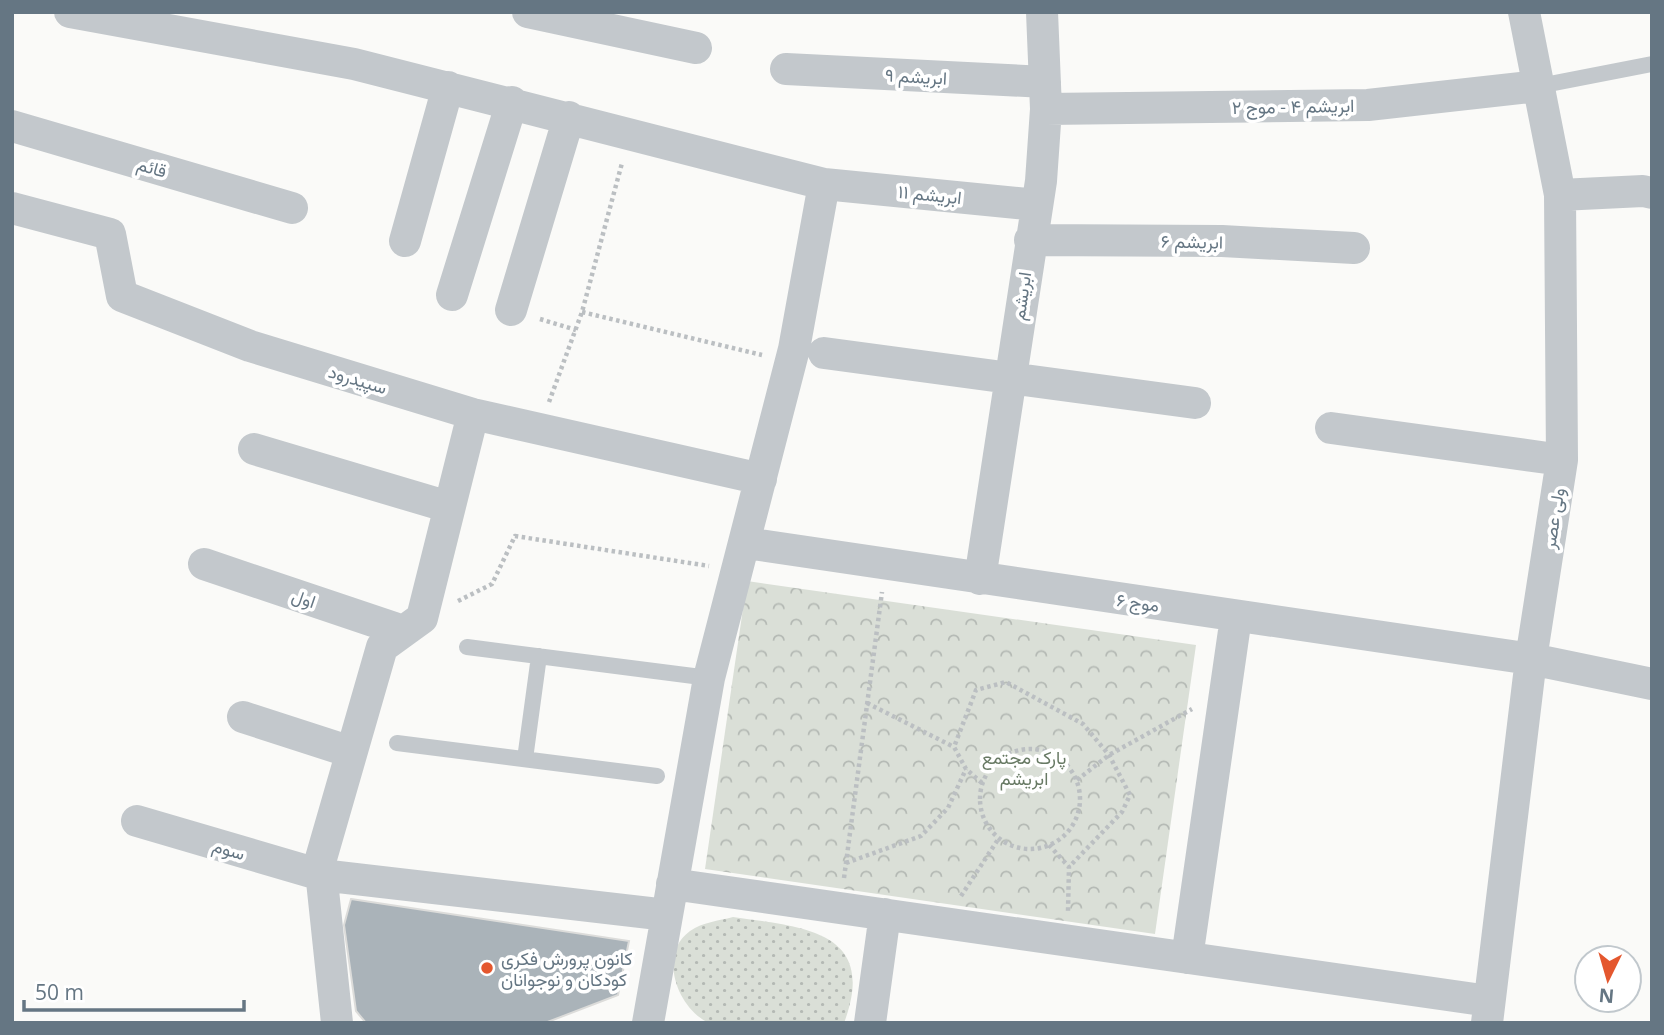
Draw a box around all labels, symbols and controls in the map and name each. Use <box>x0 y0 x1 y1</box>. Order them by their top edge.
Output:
street label: ابریشم ۹ <box>884 62 948 91</box>
street label: ابریشم ۴ - موج ۲ <box>1232 93 1354 120</box>
street label: قائم <box>134 151 170 184</box>
street label: ابریشم ۱۱ <box>897 179 963 210</box>
street label: ابریشم ۶ <box>1161 228 1223 255</box>
street label: ابریشم <box>1006 270 1037 322</box>
street label: سپیدرود <box>326 359 390 400</box>
street label: ولی عصر <box>1536 486 1570 551</box>
street label: اول <box>289 583 319 613</box>
street label: موج ۶ <box>1115 587 1161 618</box>
park label: پارک مجتمع ابریشم <box>982 745 1066 791</box>
street label: سوم <box>209 833 248 866</box>
north arrow <box>1573 944 1643 1014</box>
place label: کانون پرورش فکری کودکان و نوجوانان <box>501 946 632 991</box>
marker: کانون پرورش فکری کودکان و نوجوانان <box>479 960 495 976</box>
scale bar <box>24 968 245 1012</box>
text: 50 m <box>35 978 84 1006</box>
text: N <box>1598 982 1615 1010</box>

